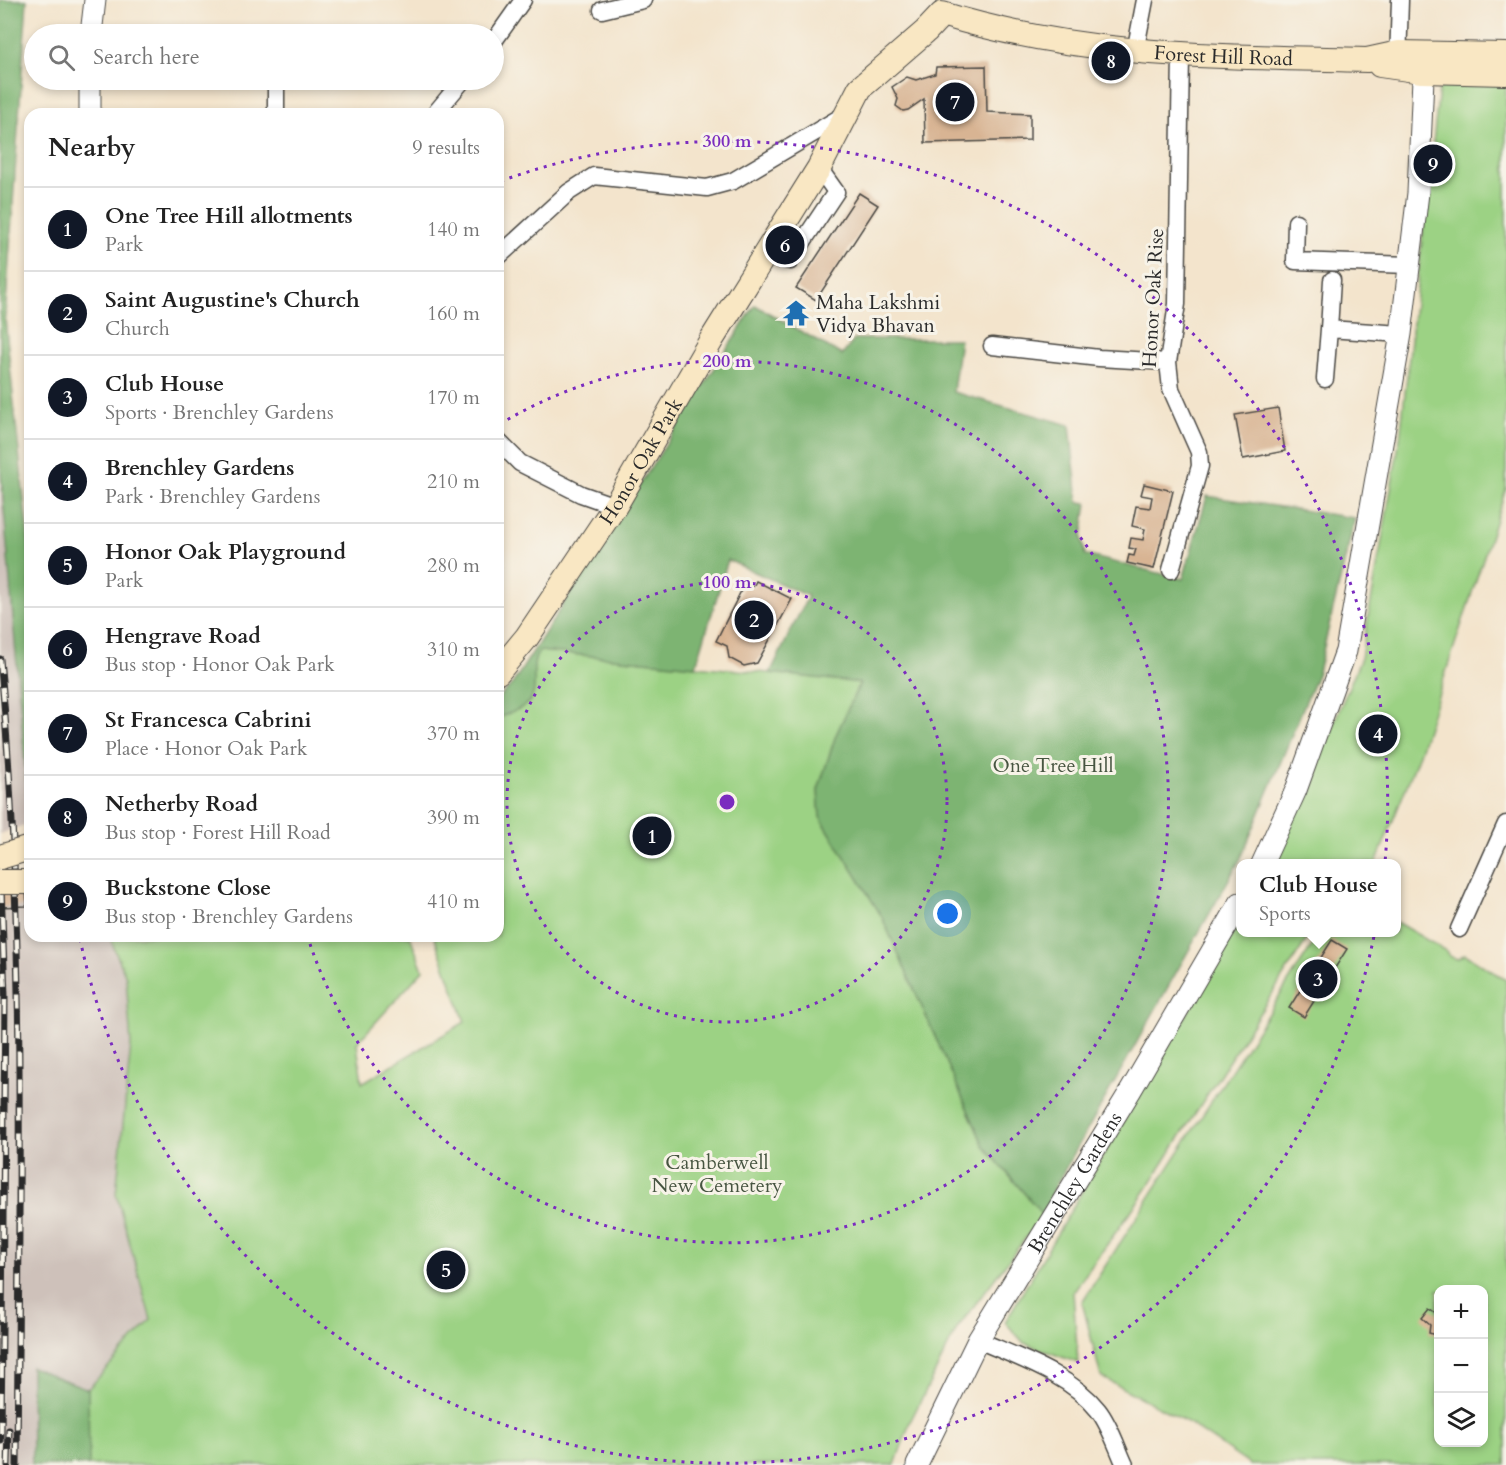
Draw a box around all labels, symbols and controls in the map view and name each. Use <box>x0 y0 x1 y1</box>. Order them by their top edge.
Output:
search box <box>24 24 504 90</box>
pin: 8 <box>1092 38 1130 84</box>
street label: Forest Hill Road <box>1153 39 1293 72</box>
icon: search <box>45 41 78 74</box>
text: Search here <box>93 42 200 72</box>
pin: 7 <box>936 80 974 124</box>
text: 300 m <box>702 129 752 154</box>
text: Nearby <box>48 130 136 165</box>
text: 9 results <box>412 134 480 161</box>
pin: 9 <box>1414 142 1452 186</box>
text: One Tree Hill allotments <box>105 201 353 231</box>
text: 1 <box>62 216 73 243</box>
text: 140 m <box>427 216 480 243</box>
pin: 6 <box>766 222 804 268</box>
street label: Honor Oak Rise <box>1136 228 1170 368</box>
text: Park <box>105 231 143 258</box>
text: Saint Augustine's Church <box>105 285 360 315</box>
place label: Maha Lakshmi Vidya Bhavan <box>816 289 940 339</box>
temple icon: Maha Lakshmi Vidya Bhavan <box>781 298 811 328</box>
text: 2 <box>62 300 73 327</box>
text: 160 m <box>427 300 480 327</box>
text: Church <box>105 315 170 342</box>
text: 200 m <box>702 349 752 374</box>
text: Club House <box>105 369 224 399</box>
text: 3 <box>62 384 73 411</box>
text: 170 m <box>427 384 480 411</box>
street label: Honor Oak Park <box>593 392 689 530</box>
text: Sports · Brenchley Gardens <box>105 399 334 426</box>
text: Brenchley Gardens <box>105 453 294 483</box>
text: 4 <box>62 468 73 495</box>
text: 210 m <box>427 468 480 495</box>
text: Park · Brenchley Gardens <box>105 483 320 510</box>
text: Honor Oak Playground <box>105 537 346 567</box>
text: 5 <box>62 552 73 579</box>
text: 280 m <box>427 552 480 579</box>
text: Park <box>105 567 143 594</box>
text: 100 m <box>702 570 752 595</box>
pin: 2 <box>734 598 774 642</box>
text: Hengrave Road <box>105 621 261 651</box>
text: 6 <box>62 636 73 663</box>
text: 310 m <box>427 636 480 663</box>
text: Bus stop · Honor Oak Park <box>105 651 335 678</box>
text: St Francesca Cabrini <box>105 705 312 735</box>
pin: 4 <box>1358 712 1398 756</box>
text: 7 <box>62 720 73 747</box>
text: 370 m <box>427 720 480 747</box>
text: Place · Honor Oak Park <box>105 735 307 762</box>
park label: One Tree Hill <box>992 752 1114 779</box>
text: Netherby Road <box>105 789 258 819</box>
centre of rings <box>717 792 737 812</box>
text: 8 <box>62 804 73 831</box>
text: 390 m <box>427 804 480 831</box>
pin: 1 <box>632 814 672 858</box>
text: Bus stop · Forest Hill Road <box>105 819 331 846</box>
popup <box>1236 859 1401 937</box>
text: Club House <box>1259 870 1378 900</box>
text: Buckstone Close <box>105 873 271 903</box>
text: 9 <box>62 888 73 915</box>
text: 410 m <box>427 888 480 915</box>
your location <box>933 899 962 928</box>
text: Sports <box>1259 900 1311 927</box>
text: Bus stop · Brenchley Gardens <box>105 903 353 930</box>
pin: 3 <box>1298 956 1338 1002</box>
street label: Brenchley Gardens <box>1021 1106 1128 1258</box>
park label: Camberwell New Cemetery <box>651 1149 783 1199</box>
pin: 5 <box>426 1248 466 1292</box>
map controls <box>1434 1285 1488 1447</box>
button: + <box>1434 1285 1488 1339</box>
button: − <box>1434 1339 1488 1393</box>
button: layers <box>1434 1393 1488 1447</box>

